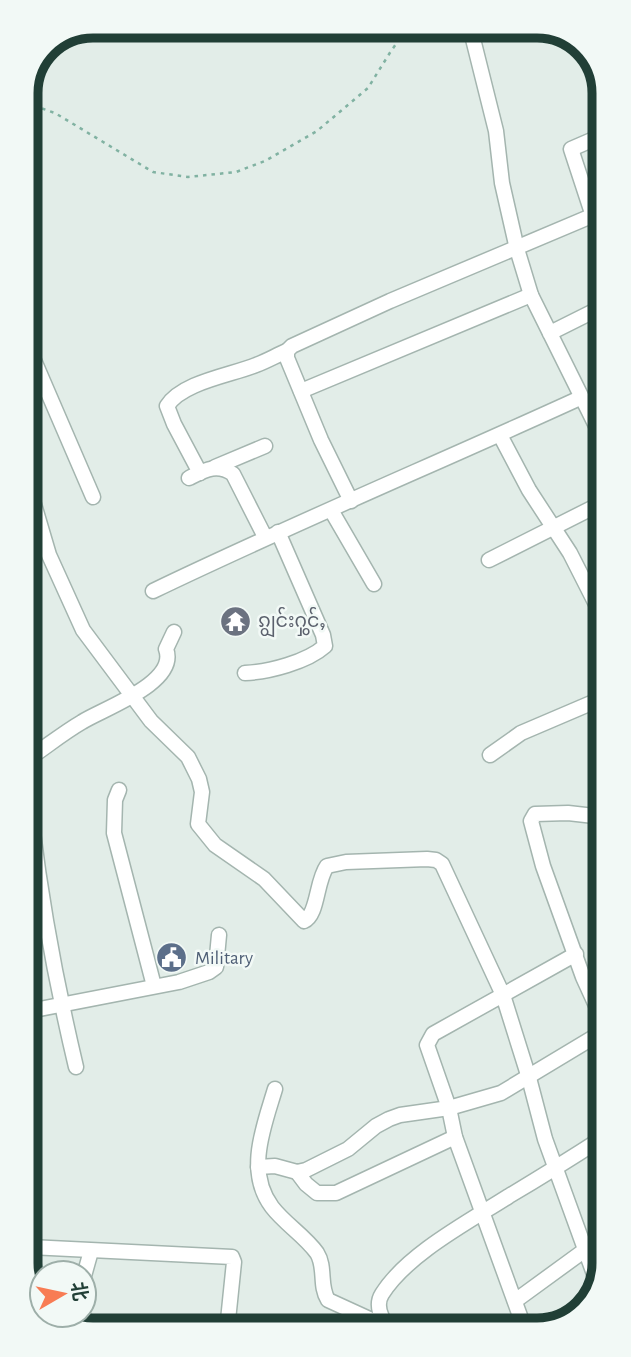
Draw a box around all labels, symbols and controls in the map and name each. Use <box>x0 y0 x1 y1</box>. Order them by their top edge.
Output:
temple icon: ၵျွင်းႁွင်ႇ <box>218 604 252 638</box>
place label: ၵျွင်းႁွင်ႇ <box>258 606 326 638</box>
public building icon: Military <box>155 941 189 975</box>
place label: Military <box>195 949 253 968</box>
north arrow <box>28 1259 98 1329</box>
text: 北 <box>67 1281 90 1302</box>

